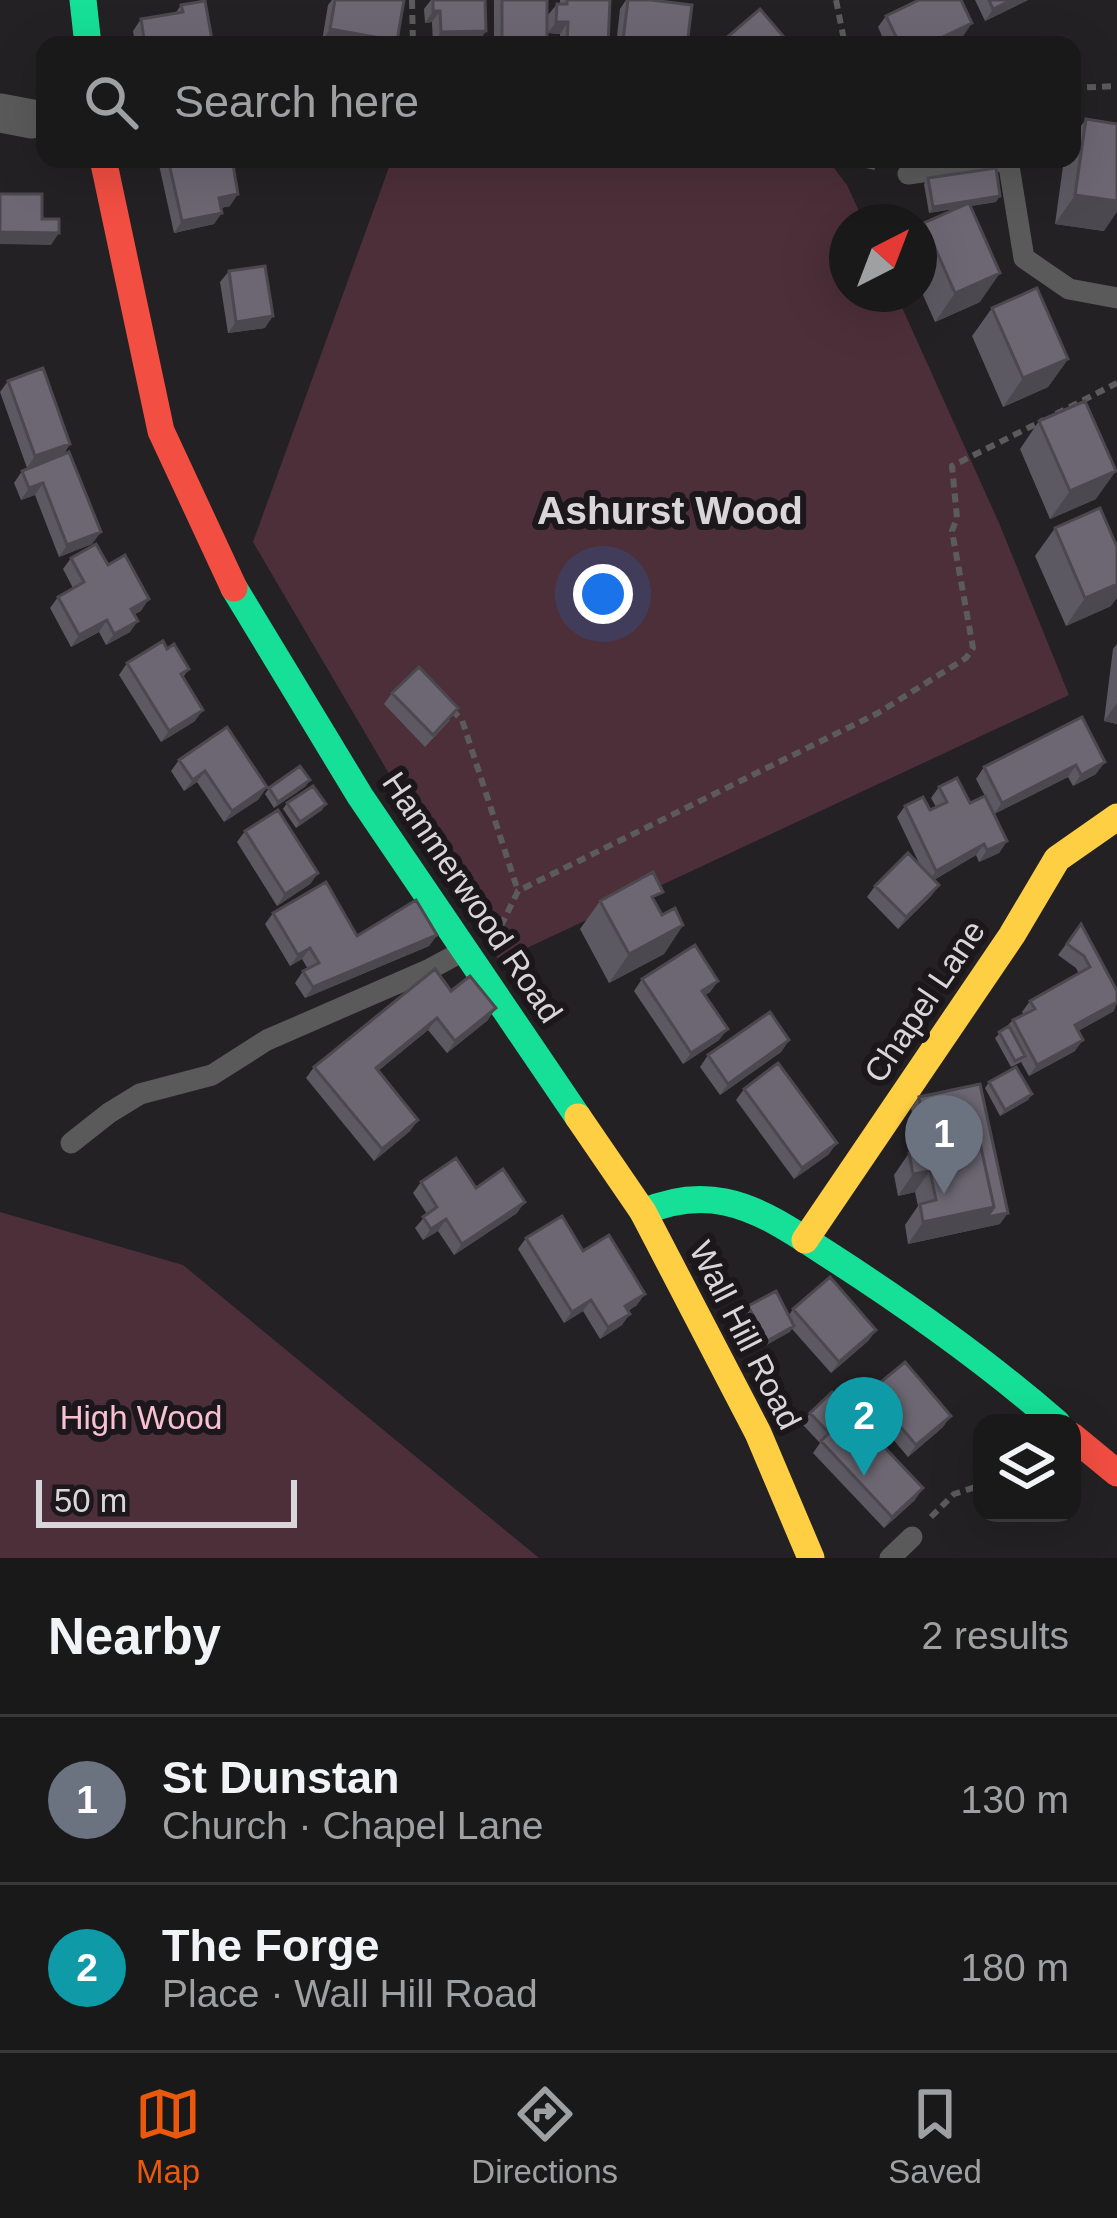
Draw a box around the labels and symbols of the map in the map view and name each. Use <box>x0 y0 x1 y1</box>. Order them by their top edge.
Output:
north arrow <box>829 204 937 312</box>
district label: Ashurst Wood <box>537 489 803 532</box>
your location <box>573 564 633 624</box>
street label: Hammerwood Road <box>375 765 570 1029</box>
street label: Chapel Lane <box>857 913 992 1089</box>
pin: 1 <box>905 1095 983 1194</box>
street label: Wall Hill Road <box>682 1235 809 1435</box>
pin: 2 <box>825 1377 903 1476</box>
park label: High Wood <box>60 1399 222 1436</box>
scale bar <box>36 1474 297 1527</box>

